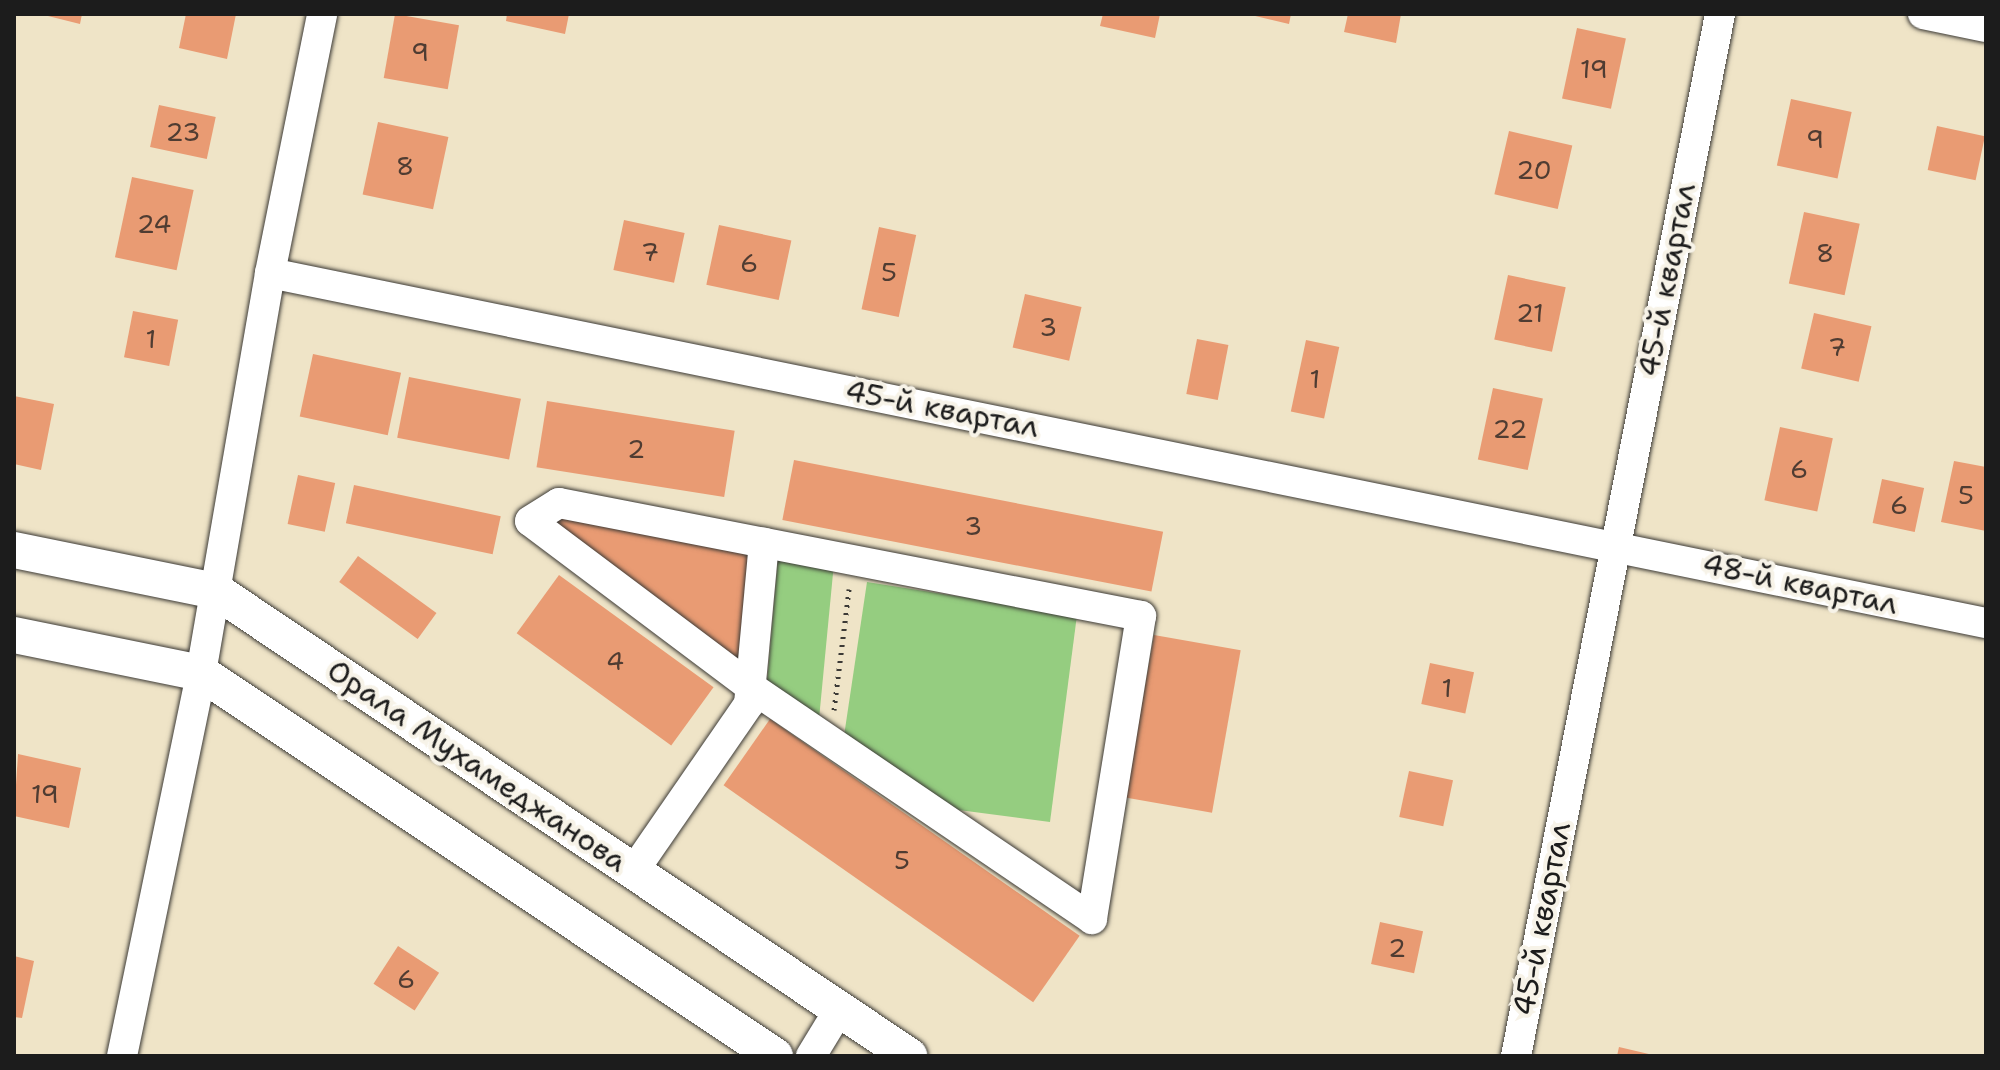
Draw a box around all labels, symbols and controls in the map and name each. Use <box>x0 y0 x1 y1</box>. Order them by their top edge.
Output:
house number: 9 <box>411 36 429 68</box>
house number: 19 <box>1580 53 1608 85</box>
house number: 23 <box>165 116 201 148</box>
house number: 9 <box>1806 123 1824 155</box>
house number: 8 <box>396 150 414 182</box>
house number: 20 <box>1516 154 1552 186</box>
street label: 45-й квартал <box>1631 180 1703 380</box>
house number: 24 <box>137 208 171 240</box>
house number: 7 <box>641 236 659 268</box>
house number: 8 <box>1816 237 1834 269</box>
house number: 6 <box>740 247 758 279</box>
house number: 5 <box>881 256 897 288</box>
house number: 21 <box>1516 297 1544 329</box>
house number: 3 <box>1039 311 1057 343</box>
house number: 1 <box>146 323 156 355</box>
house number: 7 <box>1828 331 1846 363</box>
house number: 1 <box>1310 363 1320 395</box>
street label: 45-й квартал <box>842 373 1042 445</box>
house number: 22 <box>1492 413 1528 445</box>
house number: 2 <box>627 433 645 465</box>
house number: 6 <box>1790 453 1808 485</box>
house number: 5 <box>1958 479 1974 511</box>
house number: 6 <box>1890 489 1908 521</box>
house number: 3 <box>964 510 982 542</box>
street label: 48-й квартал <box>1699 546 1901 622</box>
house number: 4 <box>606 645 624 677</box>
street label: Орала Мухамеджанова <box>320 652 634 880</box>
house number: 1 <box>1442 672 1452 704</box>
house number: 19 <box>31 778 59 810</box>
street label: 45-й квартал <box>1506 819 1578 1019</box>
house number: 5 <box>894 844 910 876</box>
house number: 2 <box>1388 932 1406 964</box>
house number: 6 <box>397 963 415 995</box>

